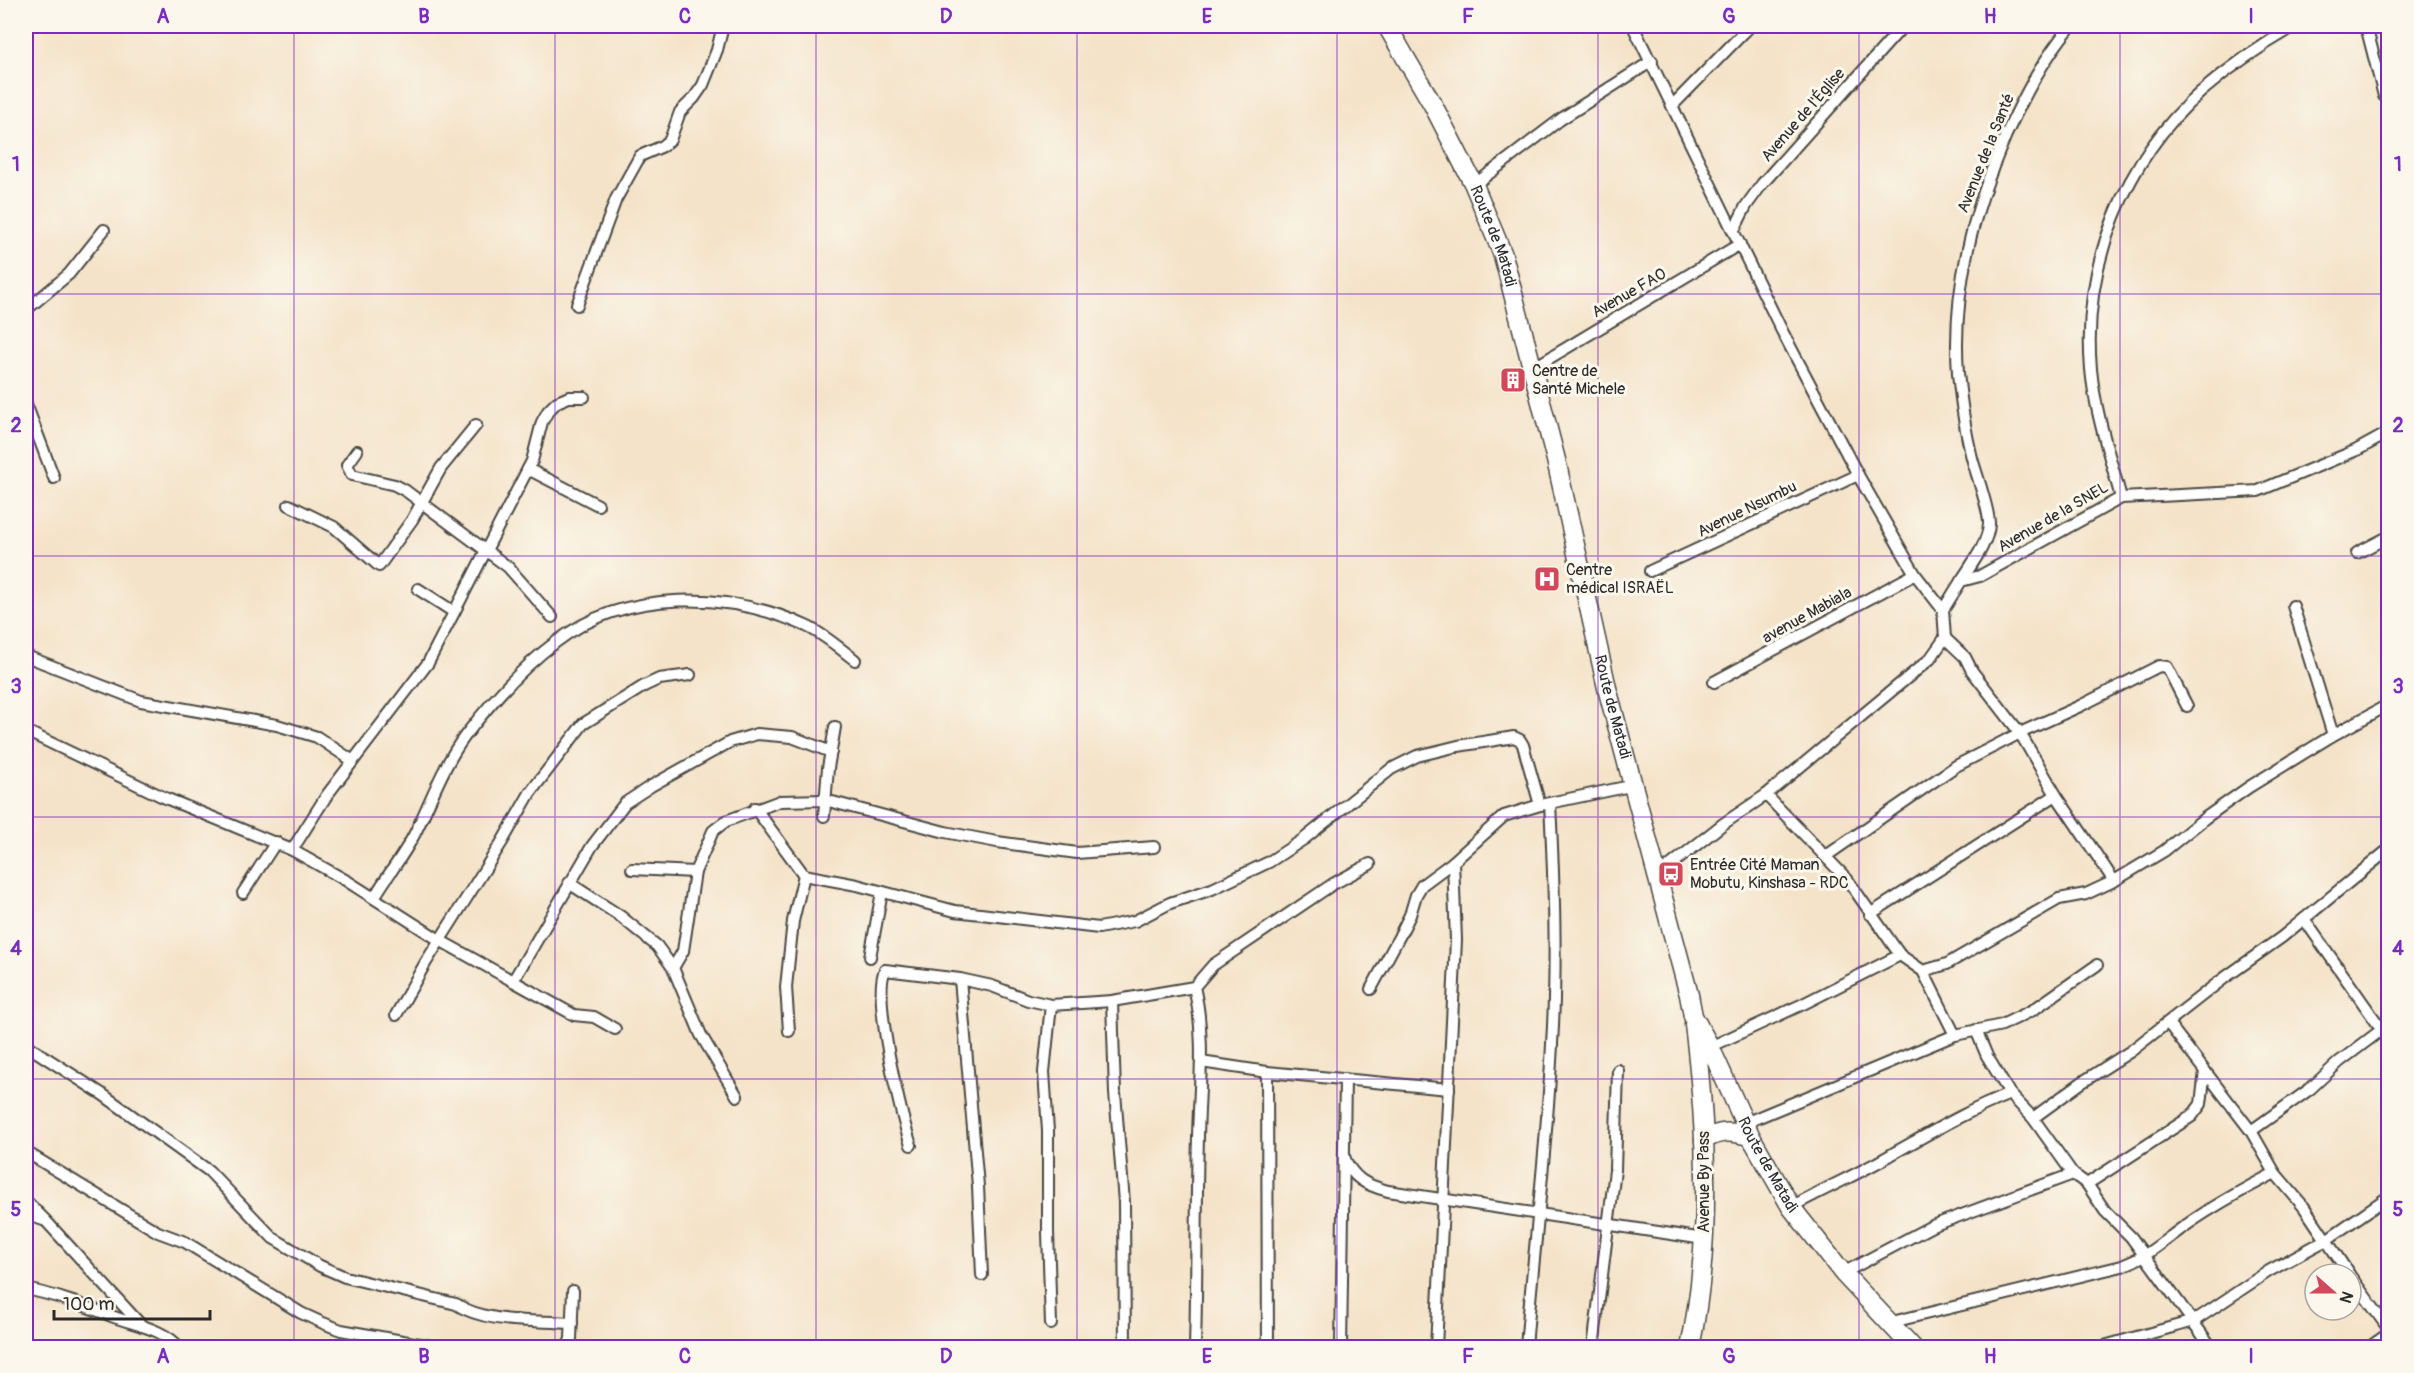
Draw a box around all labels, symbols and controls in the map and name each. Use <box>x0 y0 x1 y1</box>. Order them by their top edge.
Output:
text: A <box>157 4 170 29</box>
text: B <box>418 4 430 29</box>
text: C <box>679 4 691 29</box>
text: D <box>940 4 953 29</box>
text: E <box>1202 4 1213 29</box>
text: F <box>1462 4 1474 29</box>
text: G <box>1722 4 1736 29</box>
text: H <box>1984 4 1997 29</box>
text: I <box>2248 4 2254 29</box>
street label: Avenue de l'Église <box>1757 64 1849 166</box>
street label: Avenue de la Santé <box>1953 90 2019 216</box>
text: 1 <box>12 152 20 177</box>
text: 1 <box>2394 152 2402 177</box>
street label: Route de Matadi <box>1465 183 1521 289</box>
street label: Avenue FAO <box>1588 264 1670 322</box>
place label: Centre de Santé Michele <box>1532 361 1625 399</box>
building icon: Centre de Santé Michele <box>1498 365 1528 395</box>
text: 2 <box>10 413 22 438</box>
text: 2 <box>2392 413 2404 438</box>
street label: Avenue Nsumbu <box>1694 476 1800 542</box>
street label: Avenue de la SNEL <box>1994 477 2112 557</box>
place label: Centre médical ISRAËL <box>1566 560 1674 598</box>
hospital icon: Centre médical ISRAËL <box>1532 564 1562 594</box>
street label: avenue Mabiala <box>1759 582 1855 648</box>
street label: Route de Matadi <box>1590 653 1635 761</box>
text: 3 <box>10 674 22 699</box>
text: 3 <box>2392 674 2404 699</box>
place label: Entrée Cité Maman Mobutu, Kinshasa - RDC <box>1690 855 1849 893</box>
bus stop icon: Entrée Cité Maman Mobutu, Kinshasa - RDC <box>1656 859 1686 889</box>
text: 4 <box>10 936 22 961</box>
text: 4 <box>2392 936 2404 961</box>
street label: Route de Matadi <box>1733 1114 1802 1217</box>
street label: Avenue By Pass <box>1694 1131 1714 1233</box>
text: 5 <box>11 1197 22 1222</box>
text: 5 <box>2393 1197 2404 1222</box>
north arrow <box>2303 1262 2363 1322</box>
scale bar <box>54 1283 210 1321</box>
text: N <box>2335 1288 2357 1306</box>
text: 100 m <box>63 1293 115 1316</box>
text: A <box>157 1344 170 1369</box>
text: B <box>418 1344 430 1369</box>
text: C <box>679 1344 691 1369</box>
text: D <box>940 1344 953 1369</box>
text: E <box>1202 1344 1213 1369</box>
text: F <box>1462 1344 1474 1369</box>
text: G <box>1722 1344 1736 1369</box>
text: H <box>1984 1344 1997 1369</box>
text: I <box>2248 1344 2254 1369</box>

